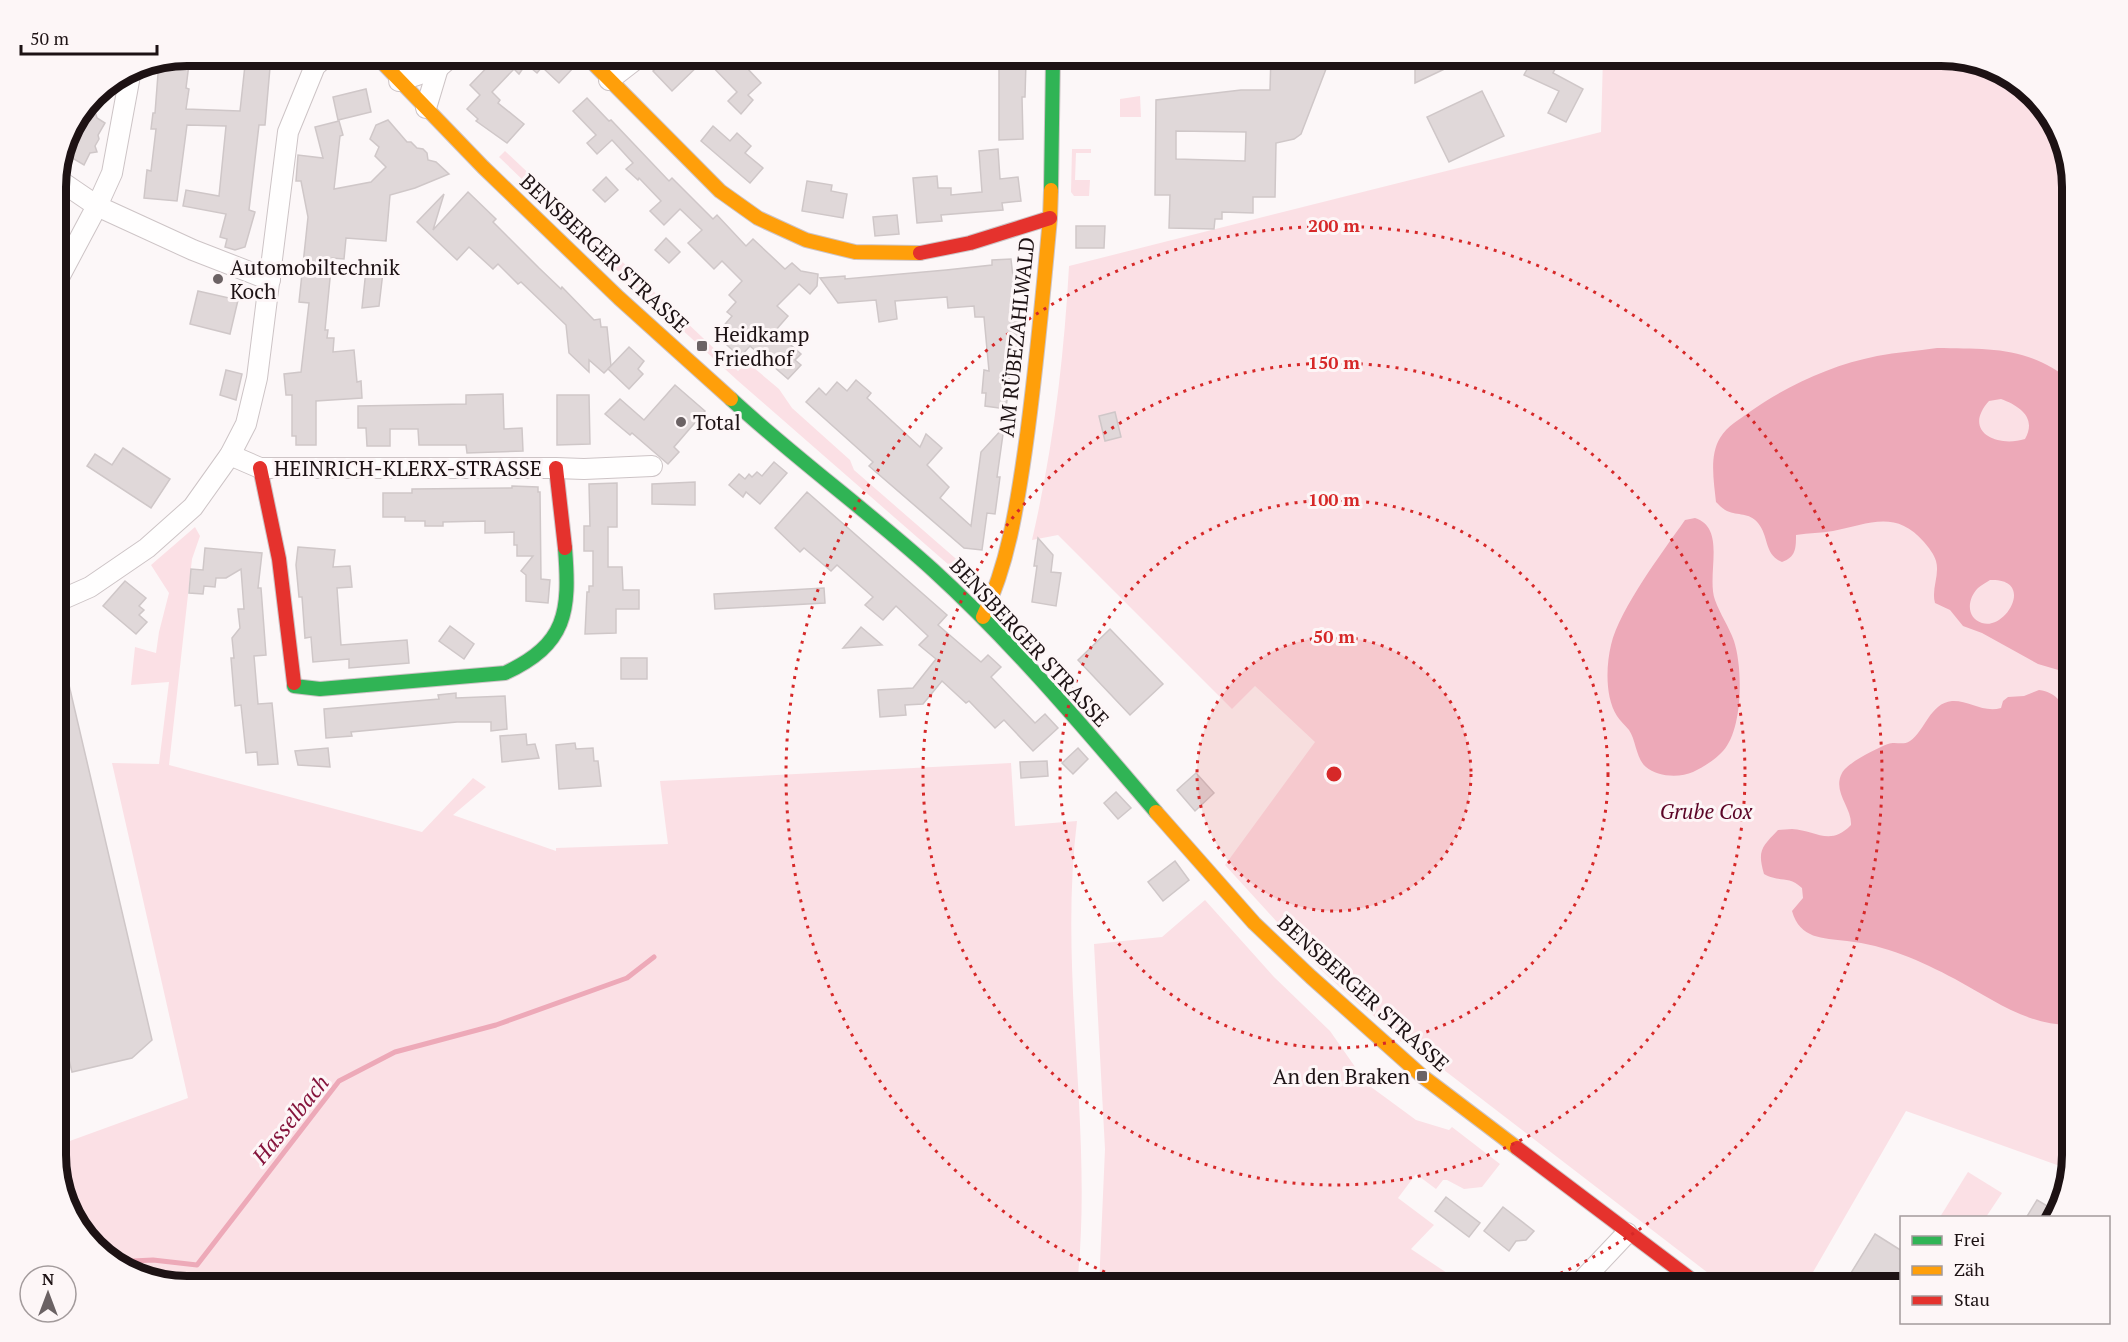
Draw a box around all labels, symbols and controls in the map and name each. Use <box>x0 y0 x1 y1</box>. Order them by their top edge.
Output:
scale bar <box>21 18 158 56</box>
text: 50 m <box>30 26 70 50</box>
street label: BENSBERGER STRASSE <box>514 167 696 339</box>
text: 200 m <box>1308 213 1360 237</box>
street label: AM RÜBEZAHLWALD <box>992 236 1040 438</box>
place label: Automobiltechnik Koch <box>230 253 400 305</box>
marker: Automobiltechnik Koch <box>211 272 225 286</box>
place label: Heidkamp Friedhof <box>714 320 809 372</box>
marker: Heidkamp Friedhof <box>695 339 709 353</box>
text: 150 m <box>1308 350 1360 374</box>
place label: Total <box>693 408 741 436</box>
marker: Total <box>674 415 688 429</box>
street label: HEINRICH-KLERX-STRASSE <box>274 454 542 482</box>
text: 100 m <box>1308 487 1360 511</box>
street label: BENSBERGER STRASSE <box>944 551 1116 733</box>
text: 50 m <box>1313 624 1355 648</box>
centre of rings <box>1324 764 1344 784</box>
park label: Grube Cox <box>1660 797 1753 825</box>
street label: BENSBERGER STRASSE <box>1272 908 1456 1078</box>
place label: An den Braken <box>1273 1062 1411 1090</box>
water label: Hasselbach <box>245 1068 335 1170</box>
marker: An den Braken <box>1415 1069 1429 1083</box>
legend <box>1900 1216 2110 1324</box>
text: Frei <box>1954 1227 1985 1251</box>
text: Zäh <box>1954 1257 1985 1281</box>
north arrow <box>18 1264 78 1324</box>
text: N <box>42 1268 54 1290</box>
text: Stau <box>1954 1287 1990 1311</box>

